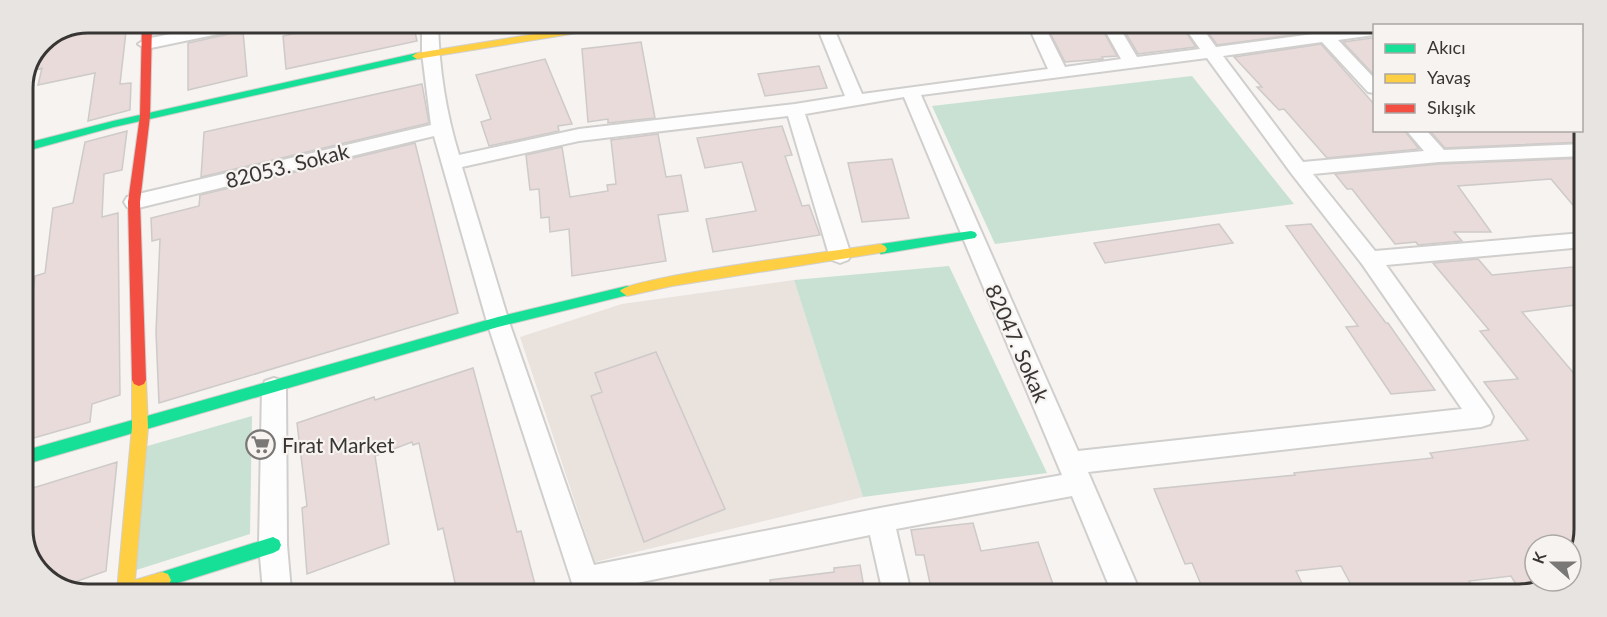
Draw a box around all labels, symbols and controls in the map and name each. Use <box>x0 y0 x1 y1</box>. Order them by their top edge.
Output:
legend <box>1373 24 1583 132</box>
text: Akıcı <box>1427 36 1466 58</box>
text: Yavaş <box>1427 66 1471 88</box>
text: Sıkışık <box>1427 96 1477 118</box>
street label: 82053. Sokak <box>223 138 352 192</box>
street label: 82047. Sokak <box>981 280 1055 406</box>
supermarket icon: Fırat Market <box>245 428 277 460</box>
place label: Fırat Market <box>282 432 395 457</box>
north arrow <box>1523 533 1583 593</box>
text: K <box>1528 548 1550 566</box>

